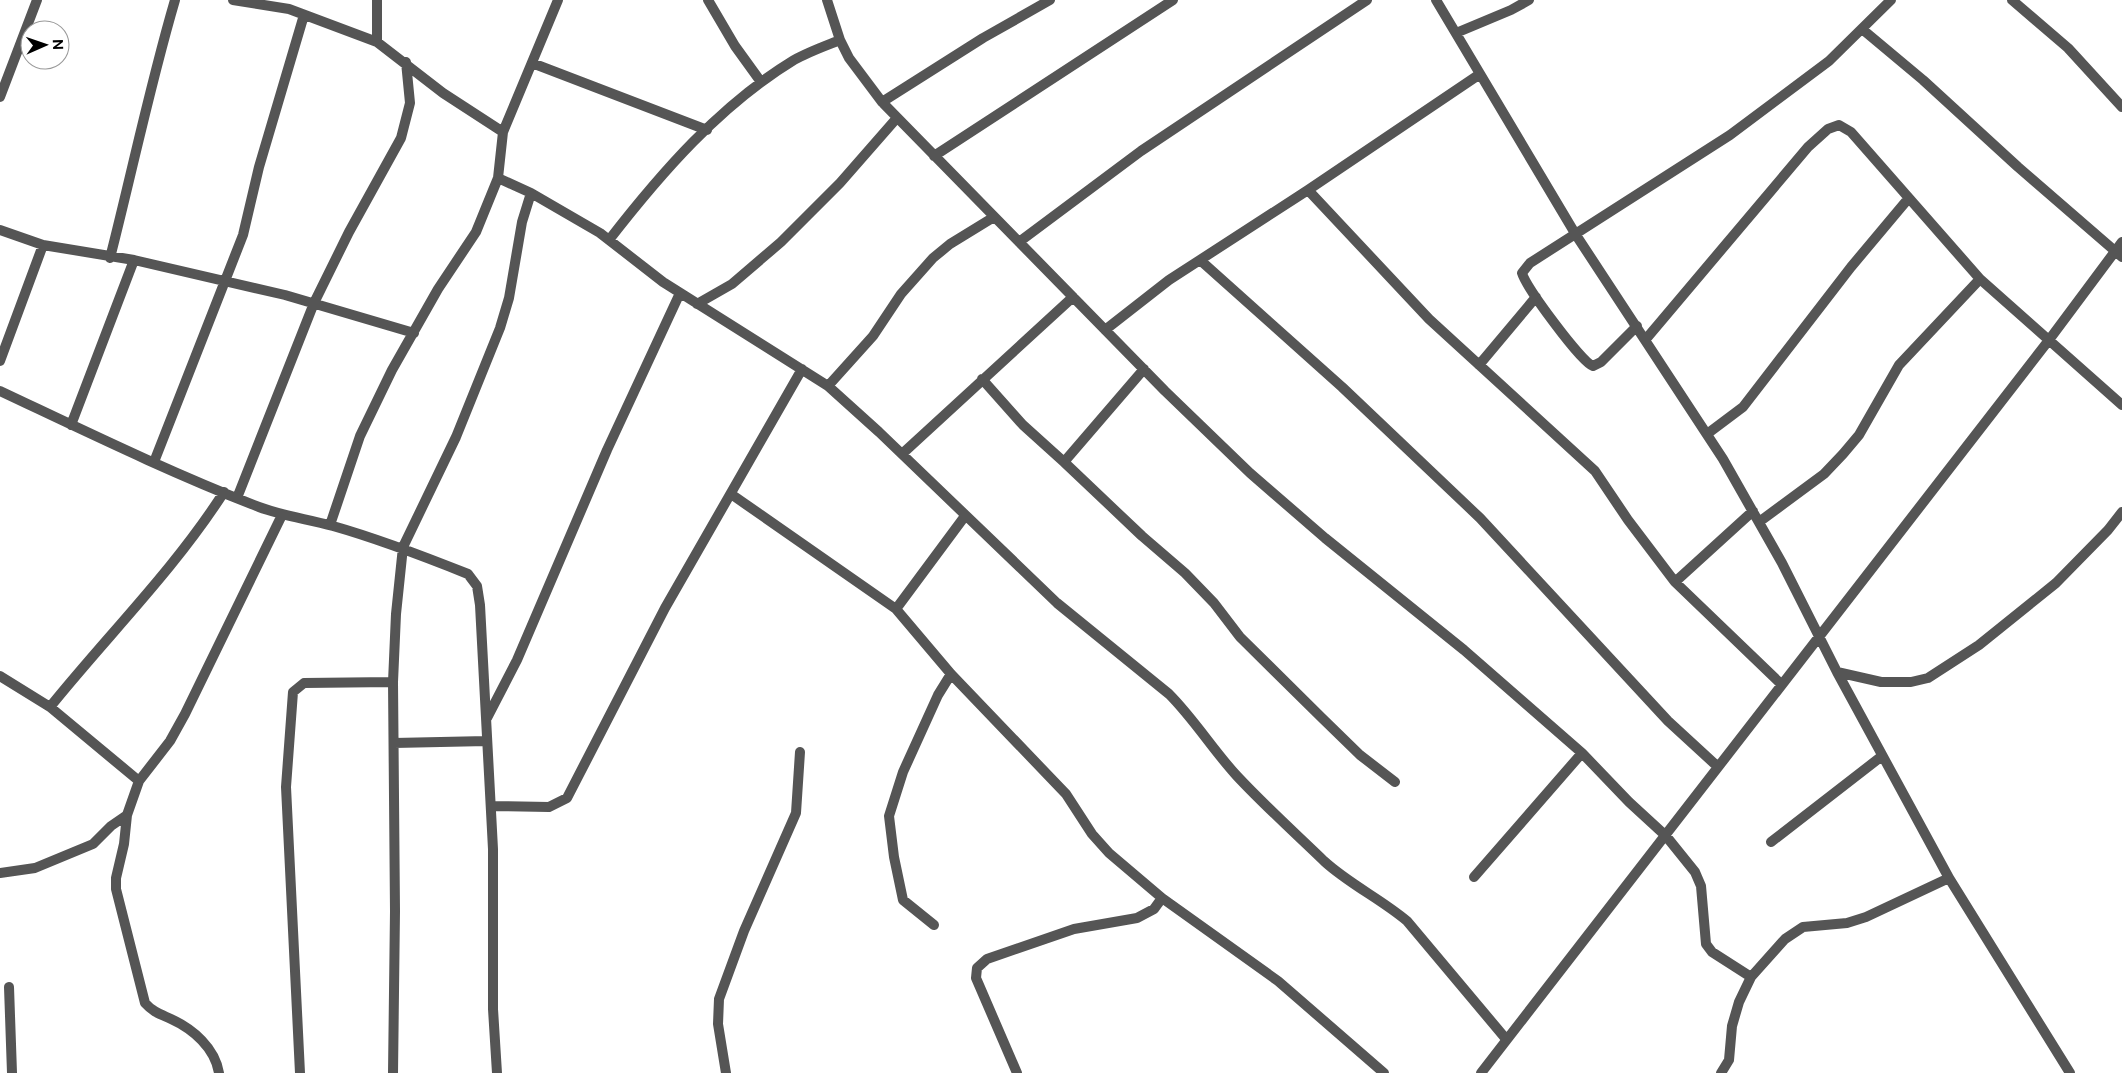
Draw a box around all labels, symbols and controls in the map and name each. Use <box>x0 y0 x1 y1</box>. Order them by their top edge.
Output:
north arrow <box>20 20 70 70</box>
text: N <box>50 39 66 50</box>

